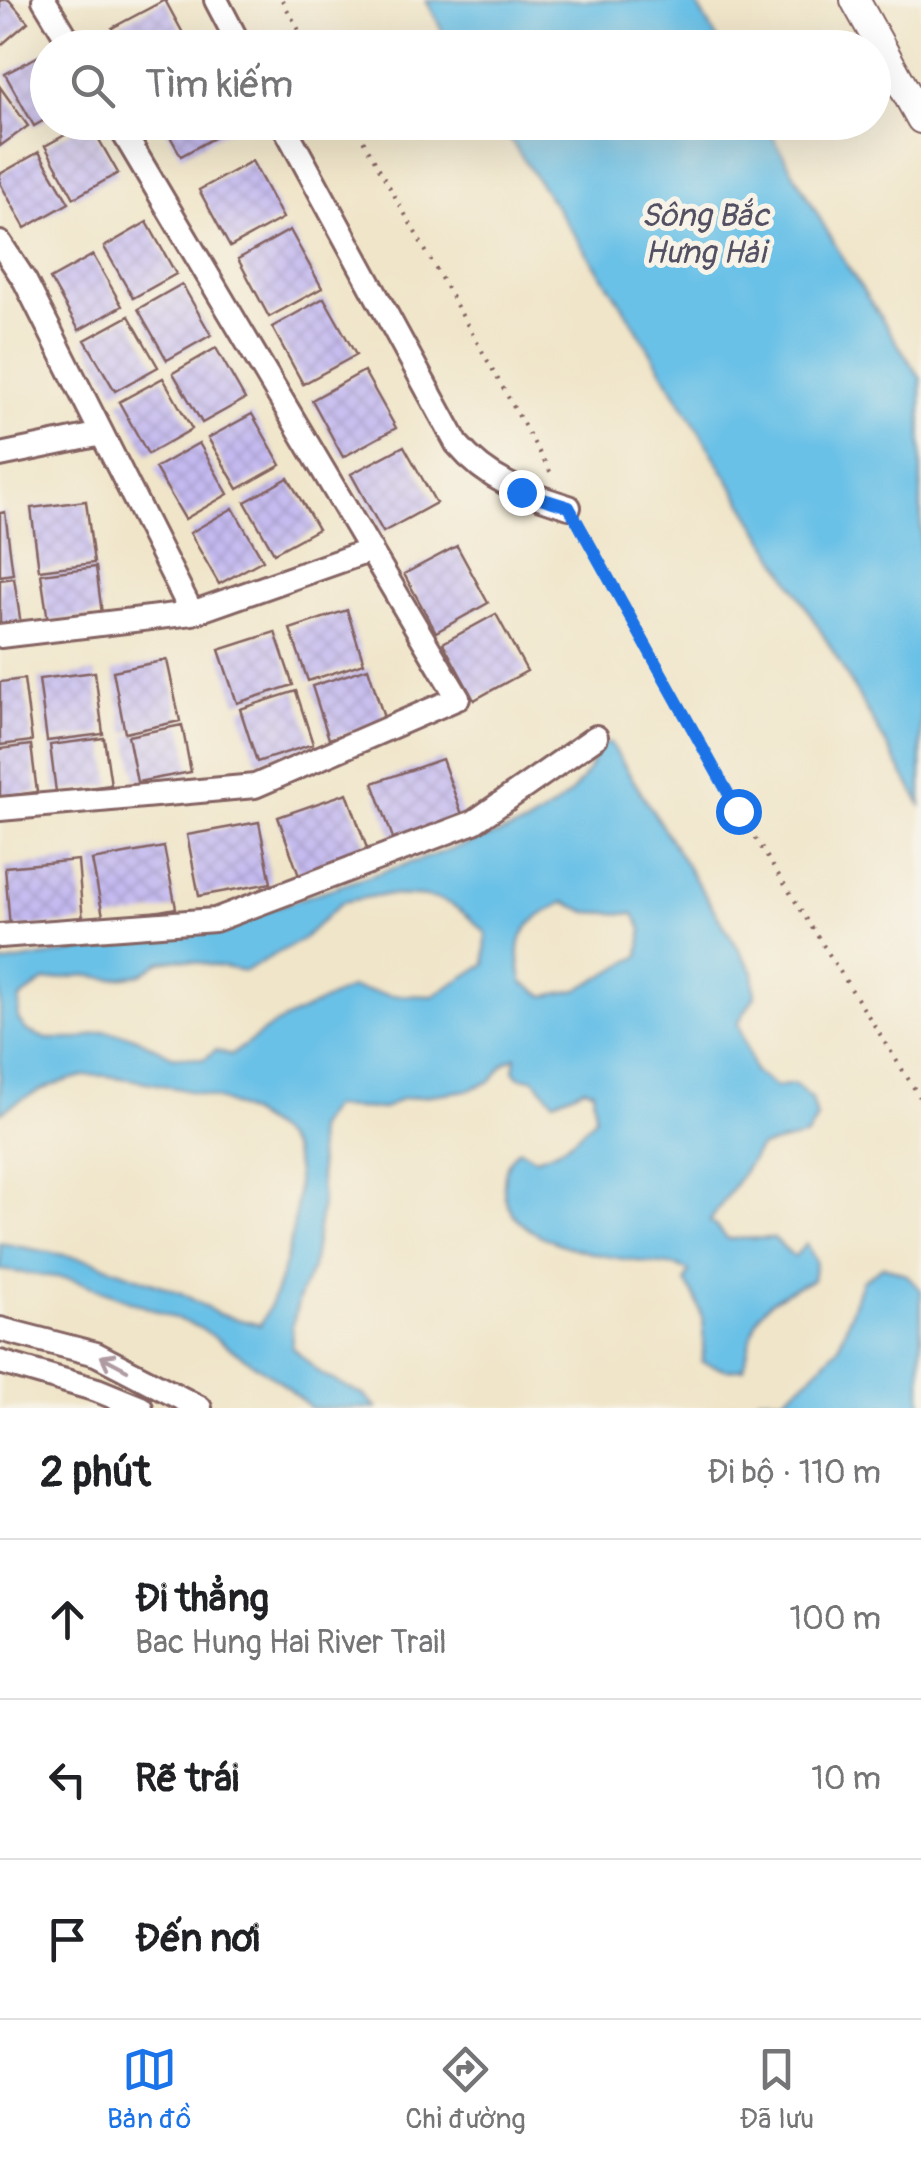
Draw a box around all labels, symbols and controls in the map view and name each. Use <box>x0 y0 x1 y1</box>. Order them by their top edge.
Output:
search box <box>30 30 891 140</box>
icon: search <box>65 58 120 113</box>
text: Tìm kiếm <box>145 61 293 109</box>
water label: Sông Bắc Hưng Hải <box>641 196 771 273</box>
route end <box>499 470 545 516</box>
route start <box>716 789 762 835</box>
one-way arrow <box>99 1353 129 1372</box>
text: 2 phút <box>40 1447 151 1499</box>
text: Đi bộ · 110 m <box>707 1453 881 1493</box>
text: Đi thẳng <box>135 1575 269 1623</box>
icon: ahead <box>40 1592 95 1647</box>
text: 100 m <box>789 1599 881 1639</box>
text: Bac Hung Hai River Trail <box>135 1623 447 1663</box>
icon: left <box>40 1752 95 1807</box>
text: Rẽ trái <box>135 1755 239 1803</box>
text: 10 m <box>811 1759 881 1799</box>
icon: arrive <box>40 1912 95 1967</box>
text: Đến nơi <box>135 1915 259 1963</box>
tab: Bản đồ <box>107 2042 191 2137</box>
tab: Chỉ đường <box>405 2042 526 2137</box>
tab: Đã lưu <box>740 2042 814 2137</box>

